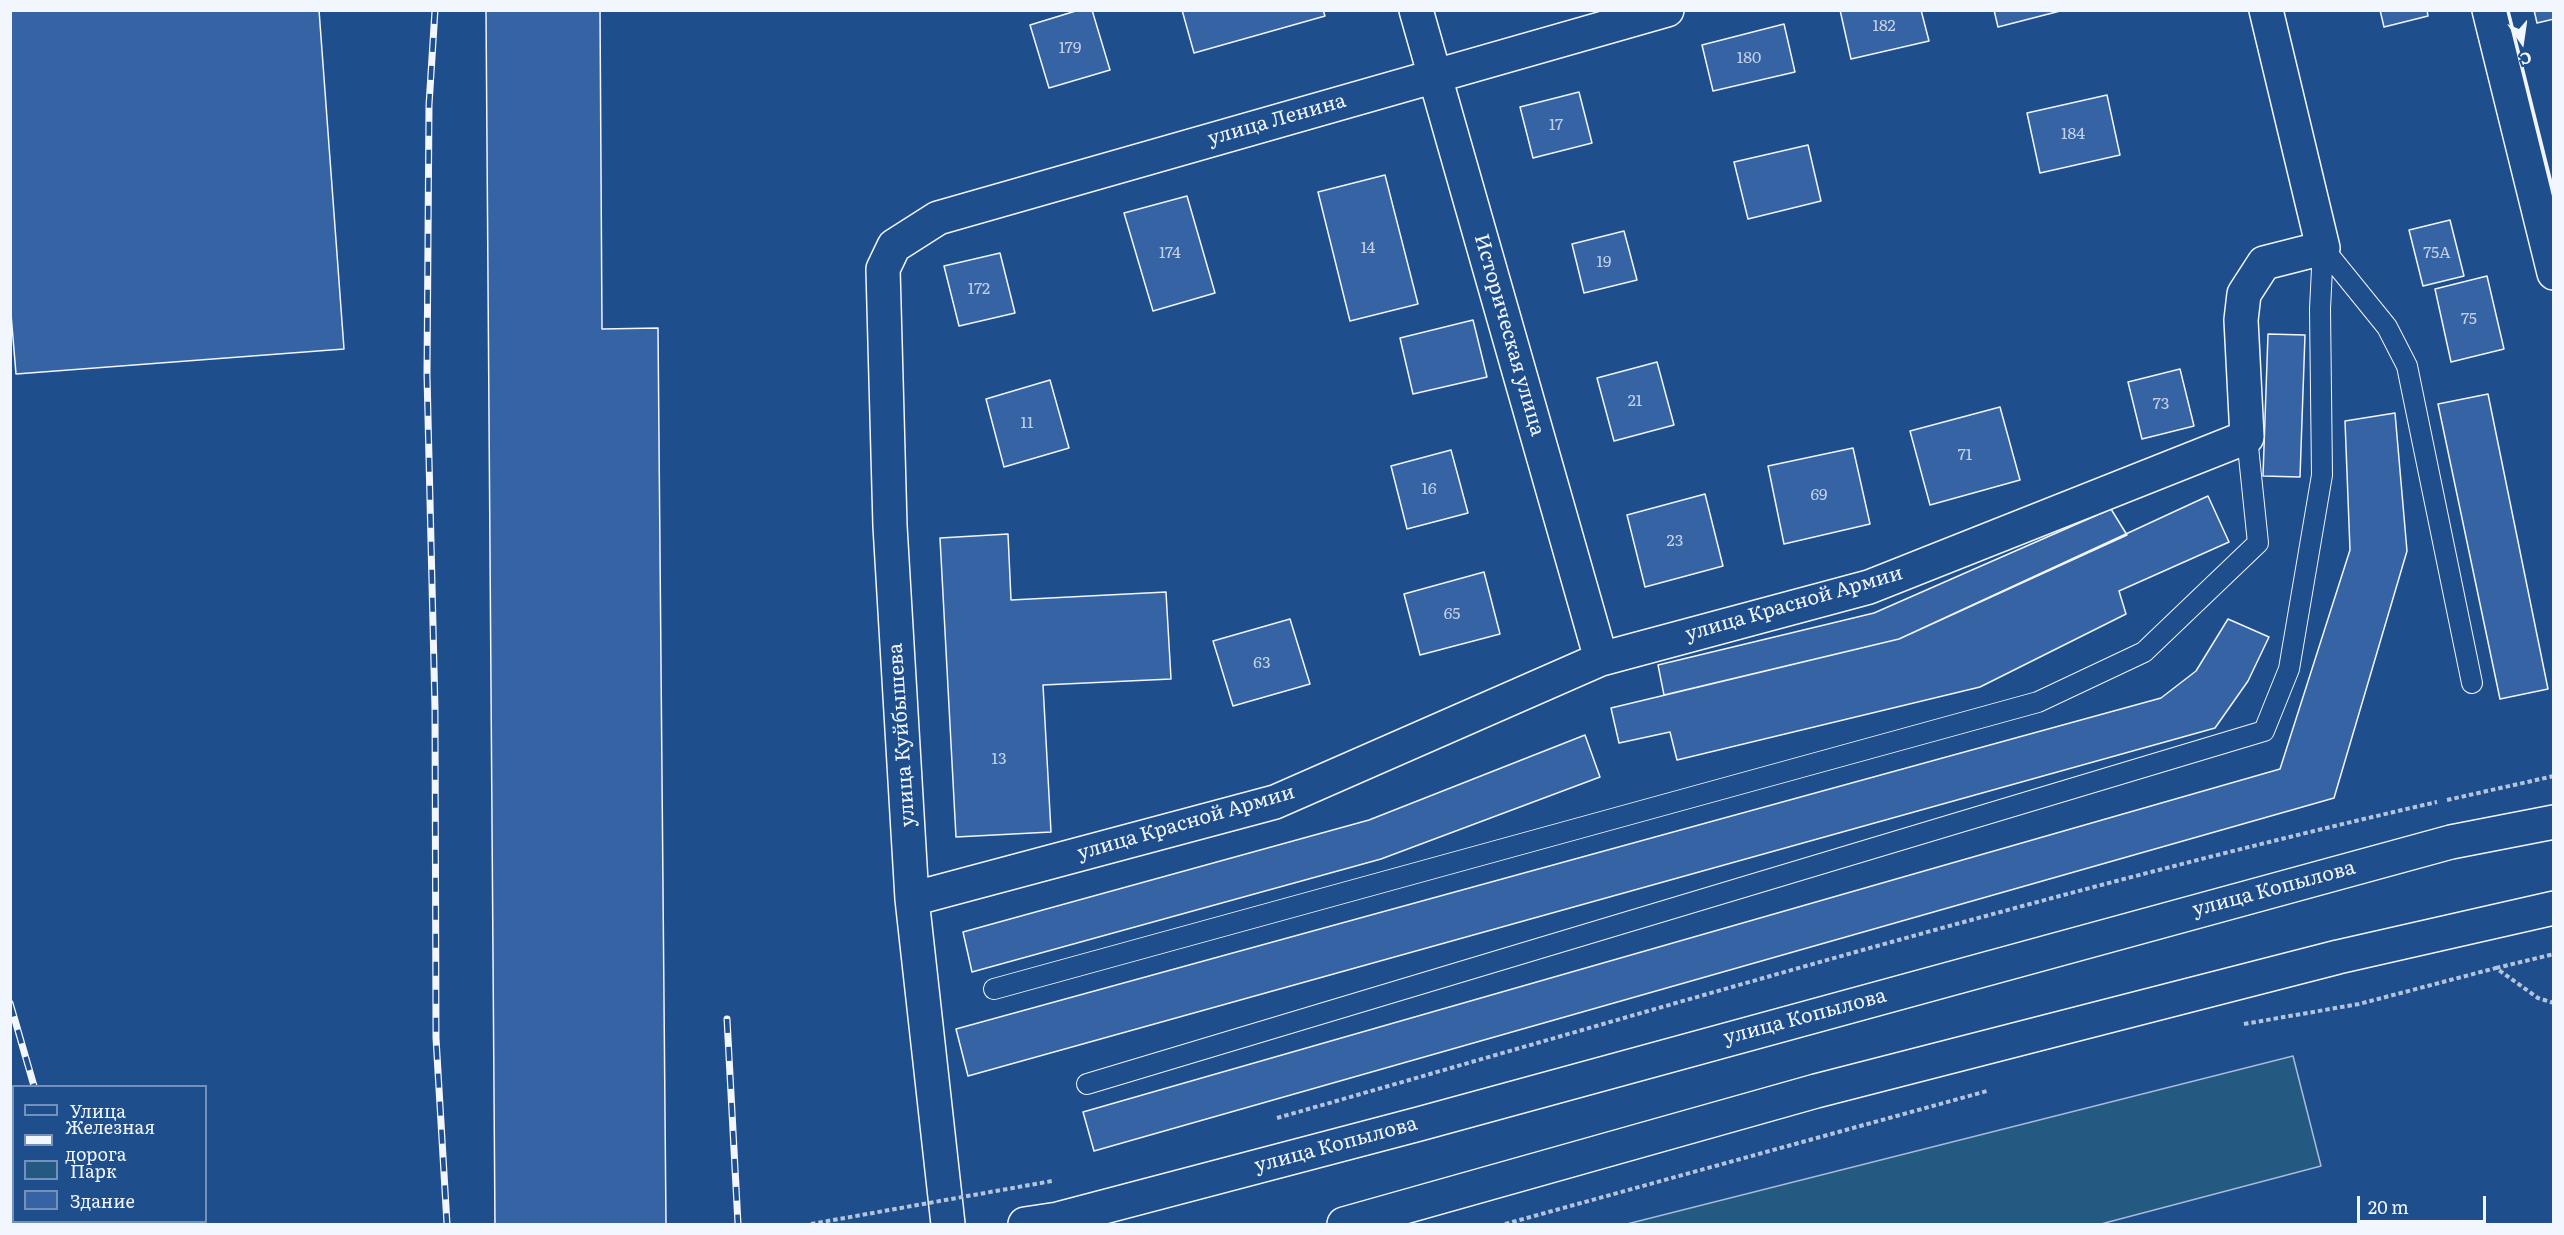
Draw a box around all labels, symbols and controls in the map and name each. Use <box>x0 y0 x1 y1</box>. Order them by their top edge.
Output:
north arrow <box>2492 12 2552 72</box>
house number: 182 <box>1872 16 1896 36</box>
house number: 179 <box>1059 38 1081 58</box>
text: С <box>2518 47 2534 73</box>
house number: 180 <box>1737 48 1761 68</box>
street label: улица Ленина <box>1205 89 1349 151</box>
house number: 17 <box>1549 115 1563 135</box>
house number: 184 <box>2061 124 2085 144</box>
street label: Историческая улица <box>1469 231 1549 439</box>
house number: 14 <box>1361 238 1375 258</box>
house number: 174 <box>1159 243 1181 263</box>
house number: 75А <box>2423 243 2451 263</box>
house number: 19 <box>1597 252 1611 272</box>
house number: 172 <box>968 279 990 299</box>
house number: 75 <box>2461 309 2477 329</box>
house number: 21 <box>1628 391 1642 411</box>
house number: 73 <box>2153 394 2169 414</box>
house number: 11 <box>1020 413 1034 433</box>
house number: 71 <box>1958 445 1972 465</box>
house number: 16 <box>1421 479 1437 499</box>
house number: 69 <box>1811 485 1827 505</box>
house number: 23 <box>1667 531 1683 551</box>
street label: улица Красной Армии <box>1682 561 1906 647</box>
house number: 65 <box>1444 604 1460 624</box>
street label: улица Куйбышева <box>884 642 920 828</box>
house number: 63 <box>1253 653 1271 673</box>
house number: 13 <box>991 749 1007 769</box>
street label: улица Красной Армии <box>1074 780 1298 866</box>
street label: улица Копылова <box>2190 856 2358 922</box>
street label: улица Копылова <box>1721 984 1889 1050</box>
legend <box>12 1085 207 1223</box>
text: Улица <box>70 1097 126 1124</box>
street label: улица Копылова <box>1252 1112 1420 1178</box>
text: Железная дорога <box>65 1113 155 1167</box>
text: Парк <box>70 1157 117 1184</box>
scale bar <box>2360 1184 2489 1222</box>
text: Здание <box>70 1187 135 1214</box>
text: 20 m <box>2368 1193 2409 1220</box>

